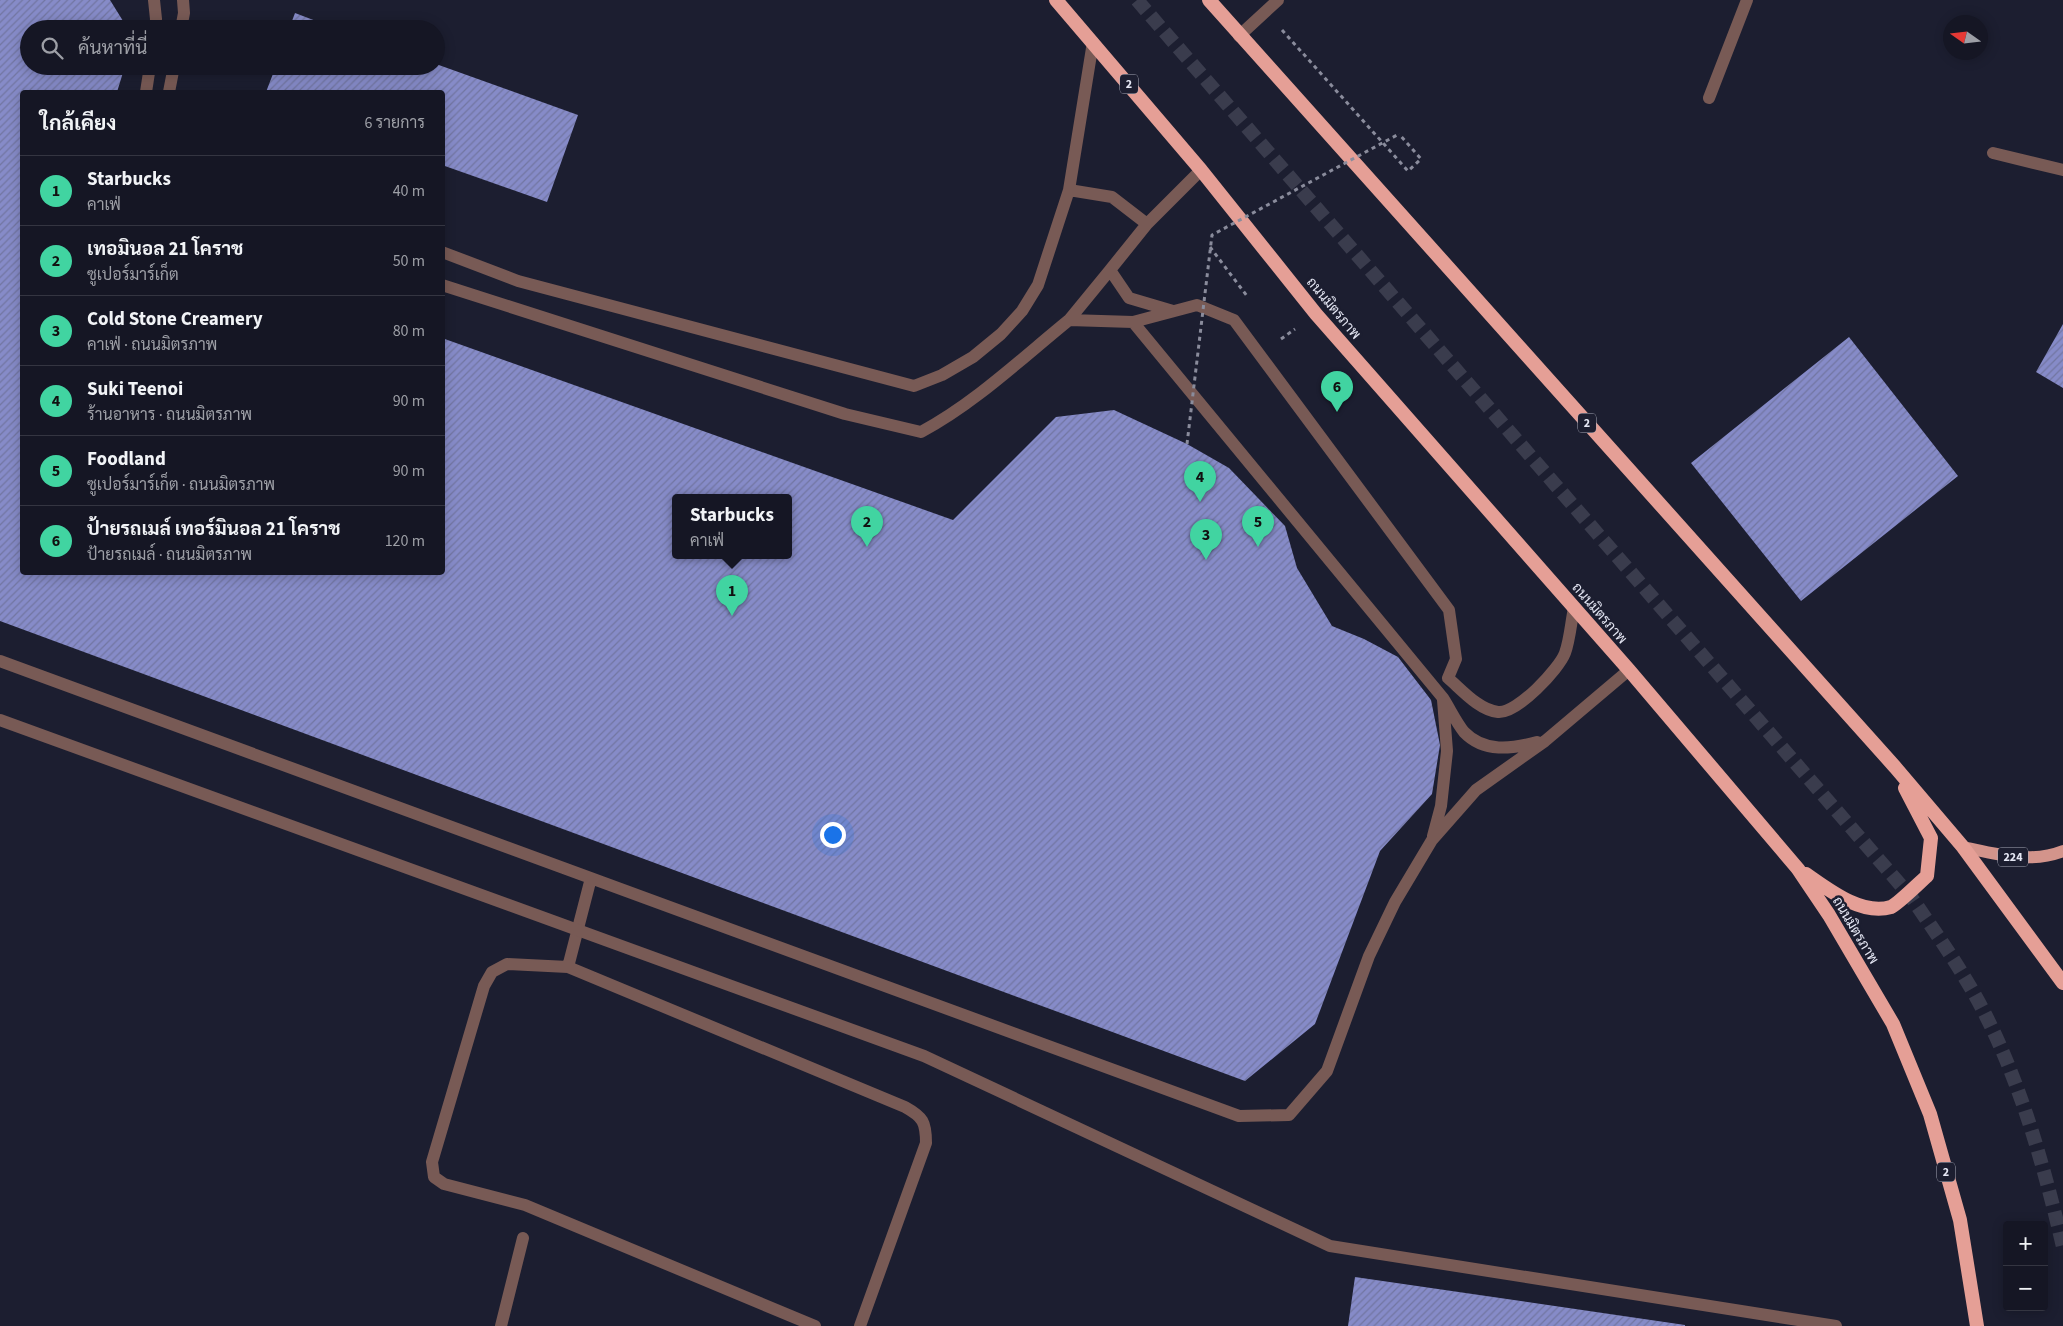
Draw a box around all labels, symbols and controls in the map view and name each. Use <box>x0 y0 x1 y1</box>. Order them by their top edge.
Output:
north arrow <box>1943 15 1988 60</box>
search box <box>20 20 445 75</box>
icon: search <box>38 34 66 62</box>
text: ค้นหาที่นี่ <box>78 35 147 62</box>
road number: 2 <box>1120 74 1138 94</box>
text: ใกล้เคียง <box>40 108 116 138</box>
text: 6 รายการ <box>364 112 425 134</box>
text: Starbucks <box>87 166 171 193</box>
text: 1 <box>52 180 60 202</box>
text: 40 m <box>393 180 425 202</box>
text: คาเฟ่ <box>87 194 121 216</box>
text: เทอมินอล 21 โคราช <box>87 236 243 263</box>
text: 2 <box>52 250 60 272</box>
text: 50 m <box>393 250 425 272</box>
text: ซูเปอร์มาร์เก็ต <box>87 264 179 286</box>
street label: ถนนมิตรภาพ <box>1301 273 1365 344</box>
text: Cold Stone Creamery <box>87 306 263 333</box>
text: 3 <box>52 320 60 342</box>
text: 80 m <box>393 320 425 342</box>
text: คาเฟ่ · ถนนมิตรภาพ <box>87 334 217 356</box>
pin: 6 <box>1321 371 1353 412</box>
text: Suki Teenoi <box>87 376 183 403</box>
text: 4 <box>52 390 60 412</box>
text: 90 m <box>393 390 425 412</box>
text: ร้านอาหาร · ถนนมิตรภาพ <box>87 404 252 426</box>
road number: 2 <box>1578 413 1596 432</box>
text: Foodland <box>87 446 166 473</box>
text: 5 <box>52 460 60 482</box>
text: 90 m <box>393 460 425 482</box>
pin: 4 <box>1184 461 1216 502</box>
text: ซูเปอร์มาร์เก็ต · ถนนมิตรภาพ <box>87 474 275 496</box>
popup <box>672 494 792 559</box>
text: Starbucks <box>690 502 774 529</box>
pin: 2 <box>851 506 883 547</box>
pin: 5 <box>1242 506 1274 547</box>
text: ป้ายรถเมล์ เทอร์มินอล 21 โคราช <box>87 516 341 543</box>
pin: 3 <box>1190 519 1222 560</box>
text: 6 <box>52 530 60 552</box>
text: 120 m <box>385 530 425 552</box>
text: คาเฟ่ <box>690 530 724 552</box>
text: ป้ายรถเมล์ · ถนนมิตรภาพ <box>87 544 252 566</box>
pin: 1 <box>716 575 748 616</box>
street label: ถนนมิตรภาพ <box>1567 579 1632 649</box>
your location <box>820 822 846 848</box>
road number: 224 <box>1998 848 2028 866</box>
street label: ถนนมิตรภาพ <box>1827 893 1883 968</box>
road number: 2 <box>1937 1162 1955 1182</box>
map controls <box>2003 1221 2048 1311</box>
button: + <box>2003 1221 2048 1266</box>
button: − <box>2003 1266 2048 1311</box>

